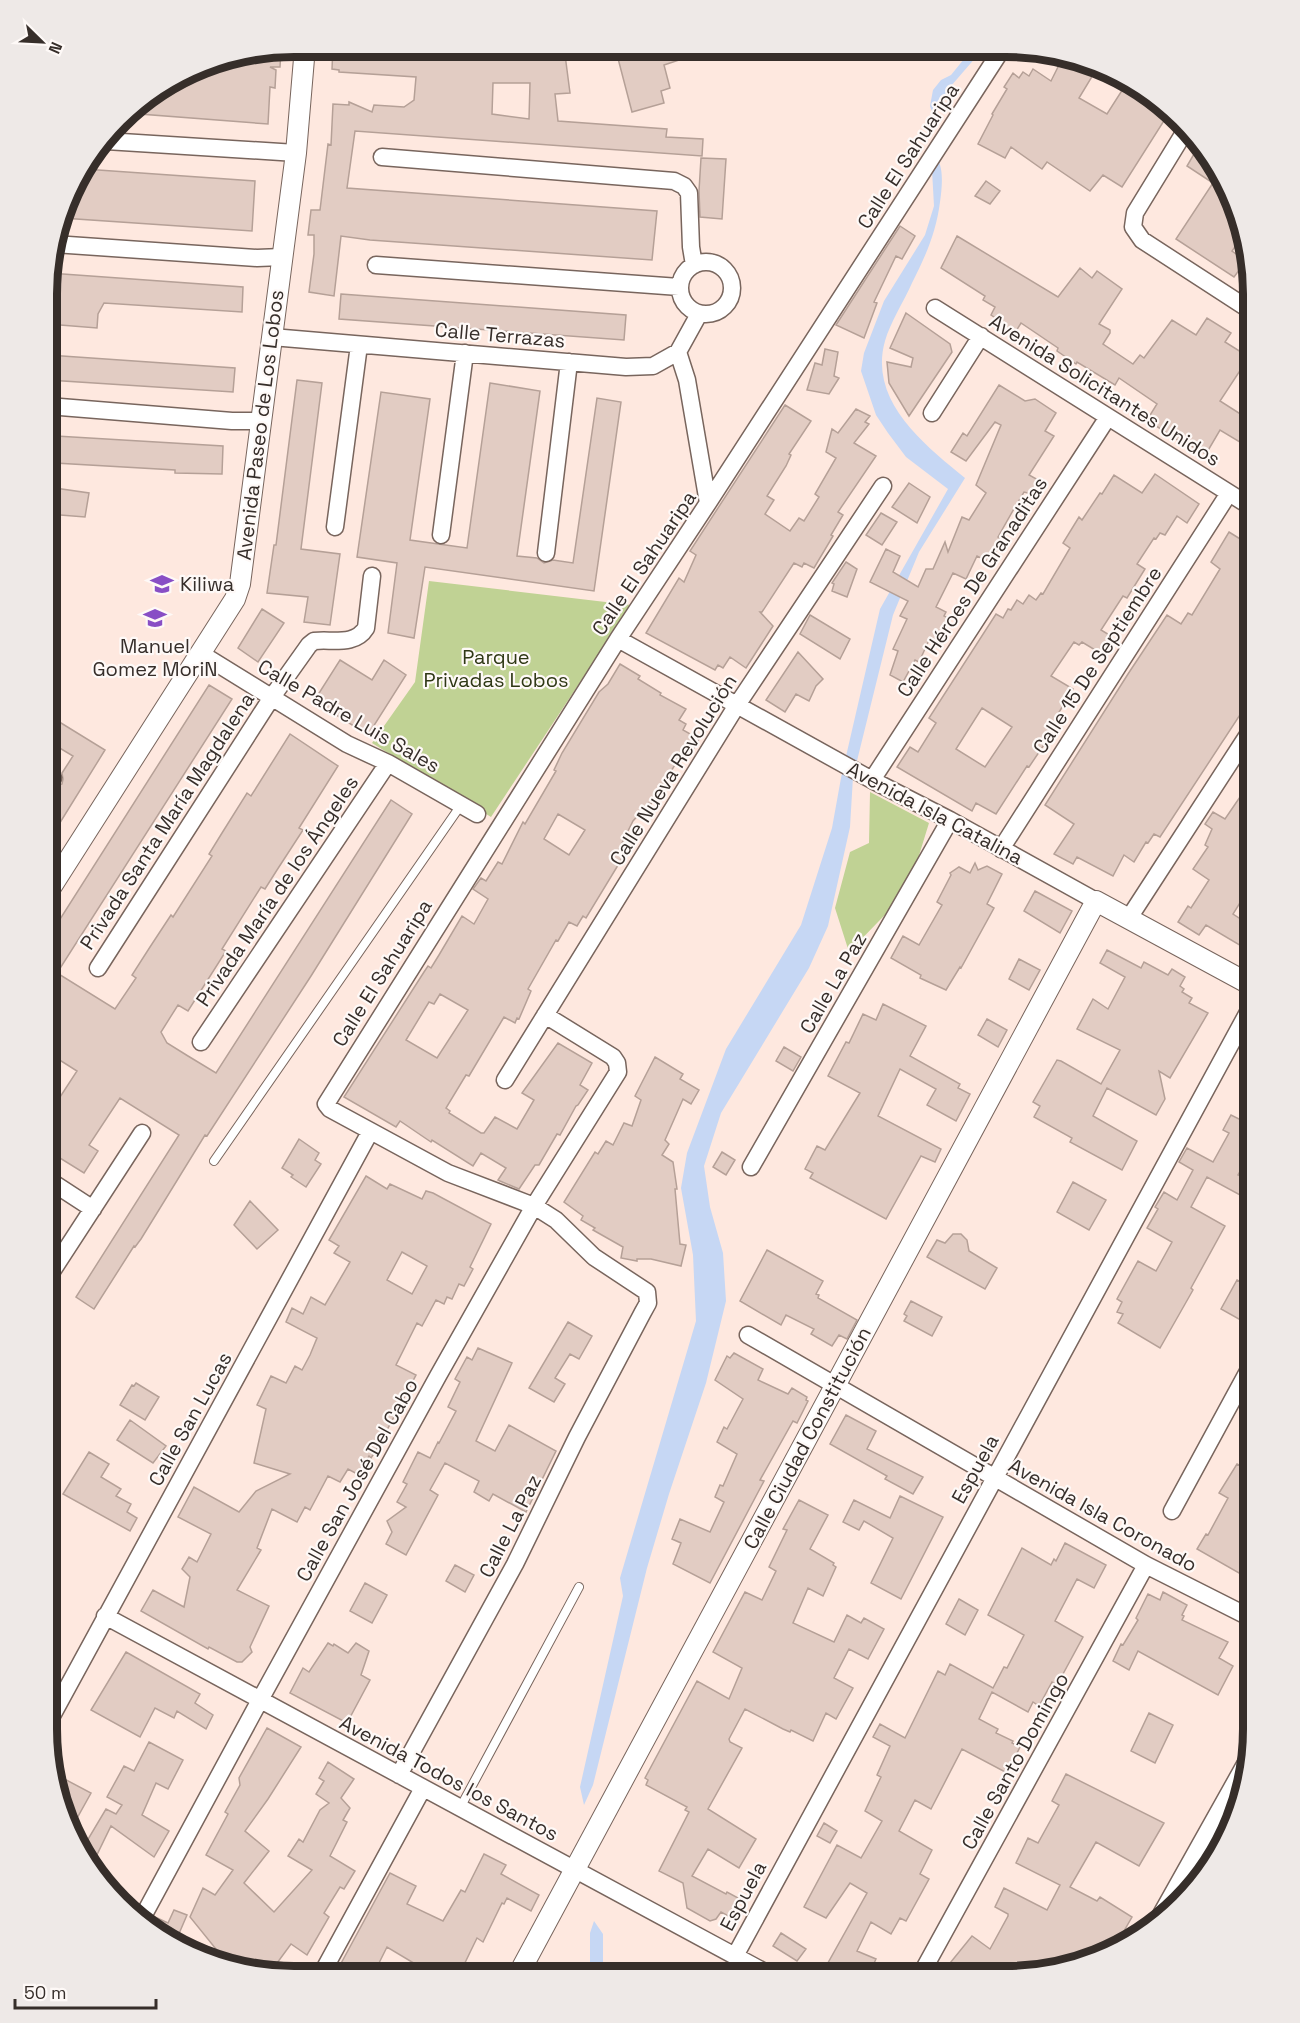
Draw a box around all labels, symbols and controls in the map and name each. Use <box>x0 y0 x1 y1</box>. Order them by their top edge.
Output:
north arrow <box>12 12 72 72</box>
text: N <box>43 39 67 57</box>
street label: Calle El Sahuaripa <box>851 78 965 234</box>
street label: Avenida Paseo de Los Lobos <box>231 288 289 562</box>
street label: Avenida Solicitantes Unidos <box>985 308 1225 472</box>
street label: Calle Terrazas <box>434 316 566 354</box>
street label: Calle Héroes De Granaditas <box>891 472 1053 702</box>
street label: Calle El Sahuaripa <box>586 486 702 640</box>
street label: Calle 15 De Septiembre <box>1027 561 1167 759</box>
school or university icon: Kiliwa <box>149 571 175 597</box>
place label: Kiliwa <box>180 571 234 597</box>
school or university icon: Manuel Gomez MoriN <box>142 605 168 631</box>
place label: Manuel Gomez MoriN <box>92 633 218 682</box>
park label: Parque Privadas Lobos <box>423 644 569 693</box>
street label: Calle Padre Luis Sales <box>253 653 445 779</box>
street label: Calle Nueva Revolución <box>604 670 742 870</box>
street label: Privada Santa María Magdalena <box>74 688 260 954</box>
street label: Avenida Isla Catalina <box>842 756 1028 870</box>
street label: Privada María de los Ángeles <box>190 771 364 1011</box>
street label: Calle El Sahuaripa <box>326 895 438 1051</box>
street label: Calle La Paz <box>794 928 872 1038</box>
street label: Calle Ciudad Constitución <box>737 1322 877 1554</box>
street label: Calle San Lucas <box>142 1347 238 1491</box>
street label: Calle San José Del Cabo <box>290 1374 424 1586</box>
street label: Espuela <box>945 1430 1005 1508</box>
street label: Avenida Isla Coronado <box>1004 1452 1202 1578</box>
street label: Calle La Paz <box>473 1470 547 1582</box>
street label: Calle Santo Domingo <box>956 1668 1074 1854</box>
street label: Avenida Todos los Santos <box>335 1709 563 1847</box>
street label: Espuela <box>714 1857 772 1935</box>
scale bar <box>15 1972 156 2010</box>
text: 50 m <box>24 1981 66 2004</box>

